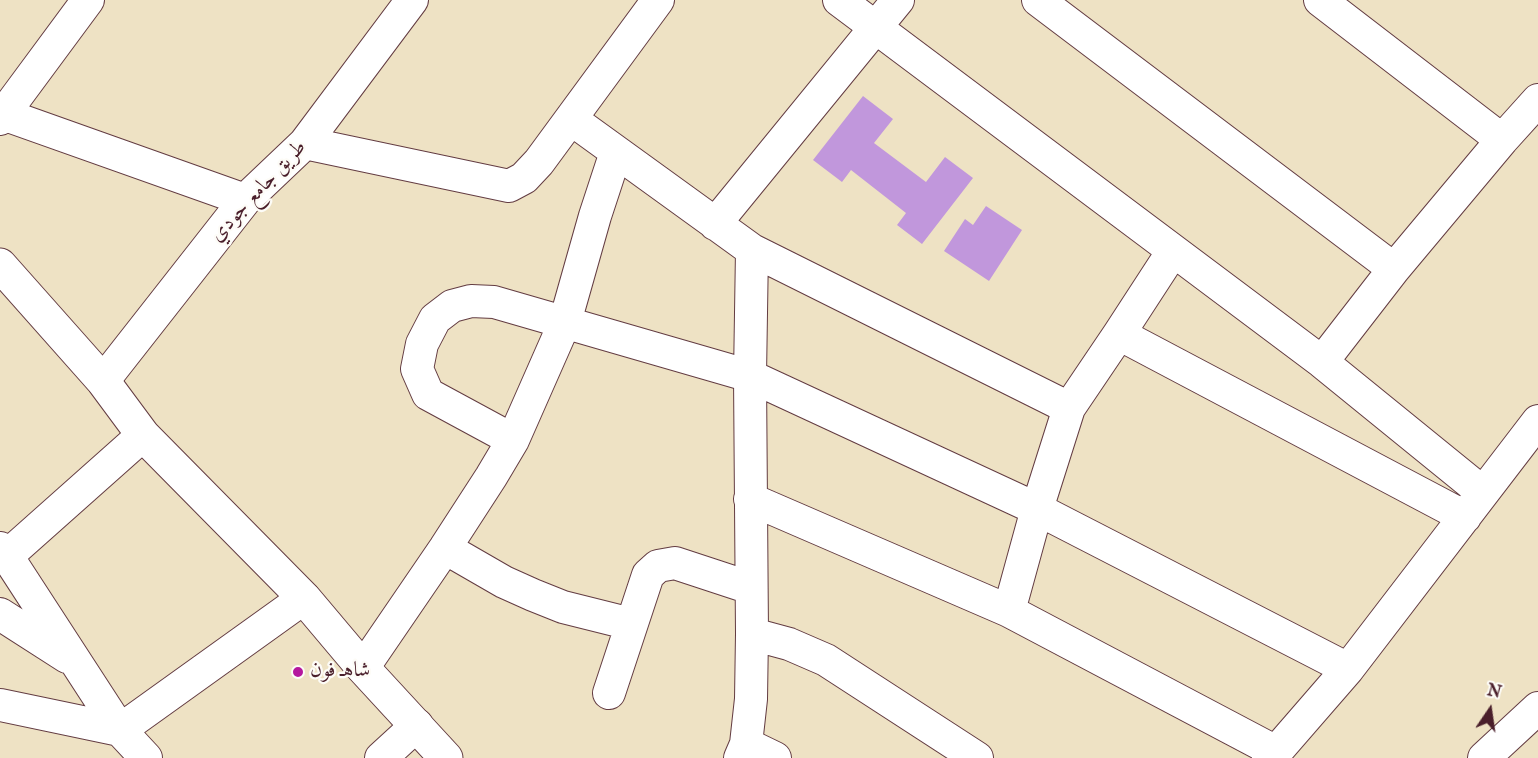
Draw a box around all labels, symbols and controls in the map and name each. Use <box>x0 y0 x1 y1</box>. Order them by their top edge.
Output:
street label: طريق جامع جودي <box>205 136 313 248</box>
place label: شاهـ فون <box>310 659 370 685</box>
marker: شاهـ فون <box>291 665 305 679</box>
north arrow <box>1460 680 1520 740</box>
text: N <box>1485 681 1503 704</box>

